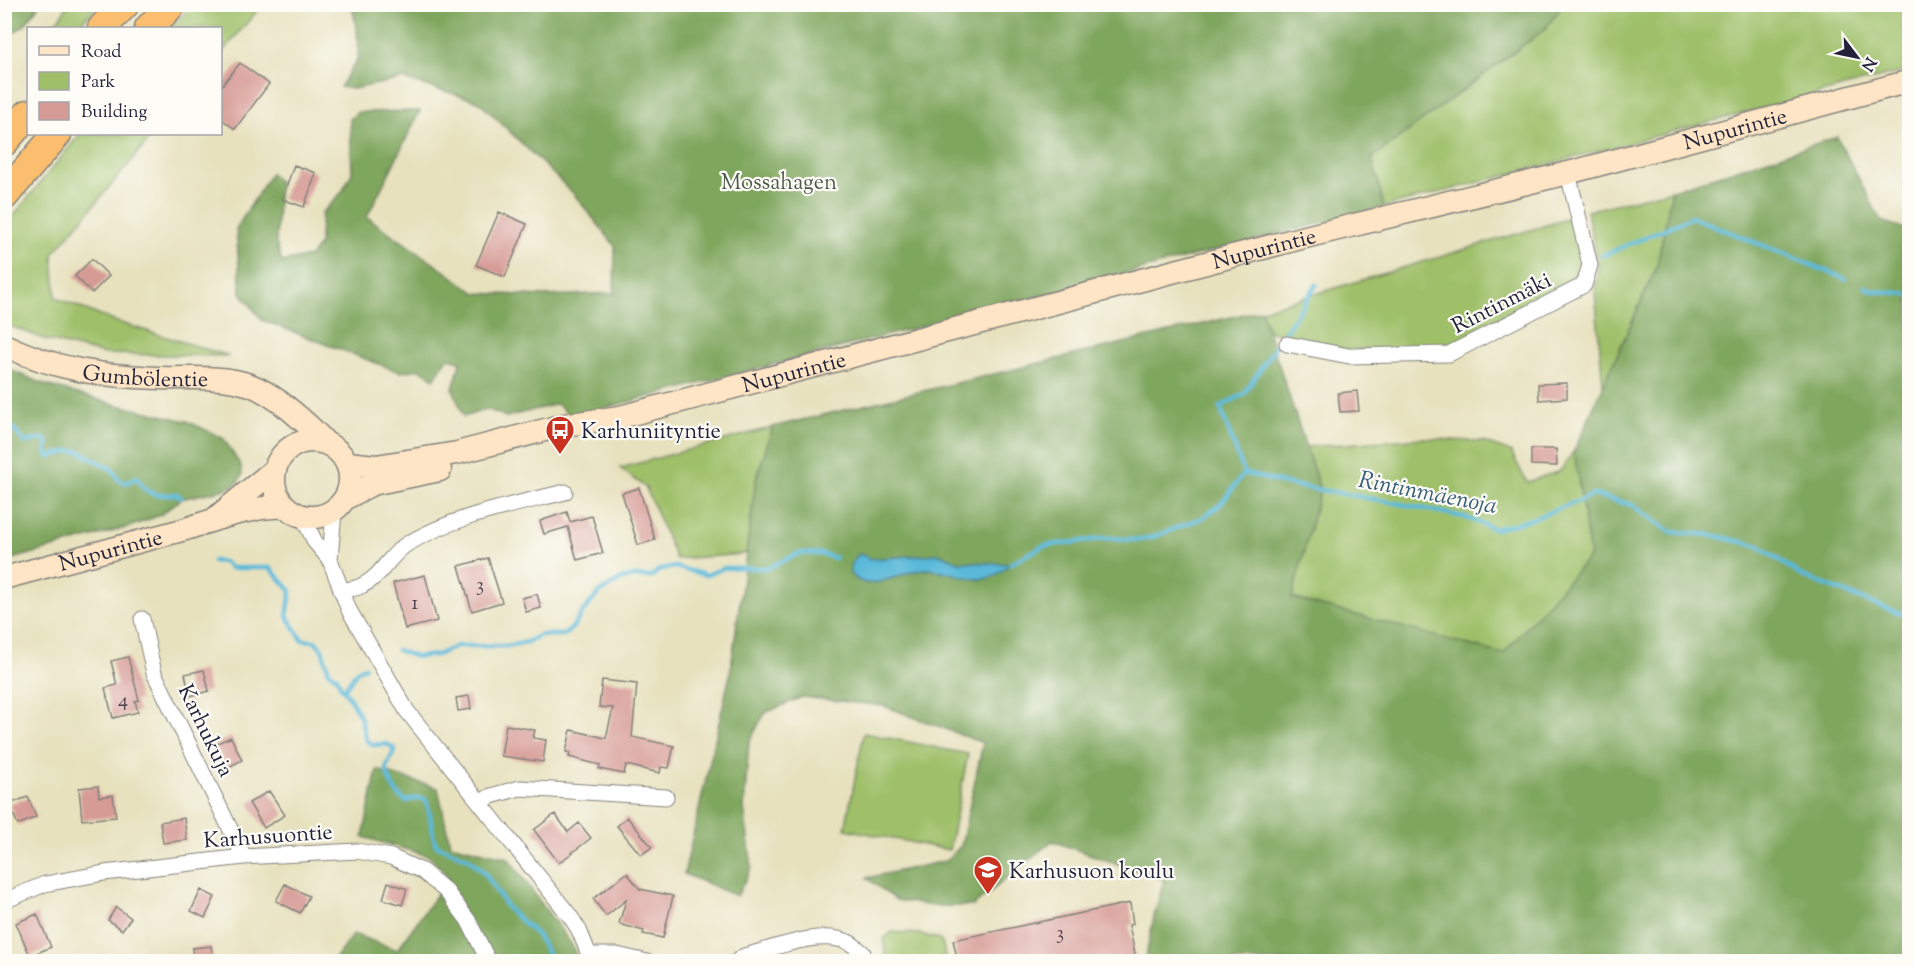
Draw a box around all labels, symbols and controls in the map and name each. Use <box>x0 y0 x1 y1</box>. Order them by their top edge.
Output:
legend <box>27 27 222 135</box>
north arrow <box>1827 27 1887 87</box>
text: Road <box>81 40 121 66</box>
text: N <box>1854 52 1881 75</box>
text: Park <box>81 70 116 96</box>
text: Building <box>81 100 147 126</box>
street label: Nupurintie <box>1680 102 1791 160</box>
park label: Mossahagen <box>721 168 837 200</box>
street label: Nupurintie <box>1209 222 1320 280</box>
street label: Rintinmäki <box>1447 266 1558 343</box>
street label: Nupurintie <box>739 345 850 403</box>
street label: Gumbölentie <box>80 358 208 397</box>
bus stop icon: Karhuniityntie <box>544 414 576 456</box>
place label: Karhuniityntie <box>581 417 721 449</box>
water label: Rintinmäenoja <box>1355 464 1500 524</box>
street label: Nupurintie <box>56 523 166 582</box>
house number: 3 <box>476 572 484 601</box>
house number: 1 <box>412 590 419 619</box>
street label: Karhukuja <box>168 679 241 783</box>
house number: 4 <box>118 687 128 716</box>
street label: Karhusuontie <box>203 818 334 858</box>
school or university icon: Karhusuon koulu <box>972 854 1004 896</box>
place label: Karhusuon koulu <box>1009 857 1175 889</box>
house number: 3 <box>1056 920 1064 949</box>

